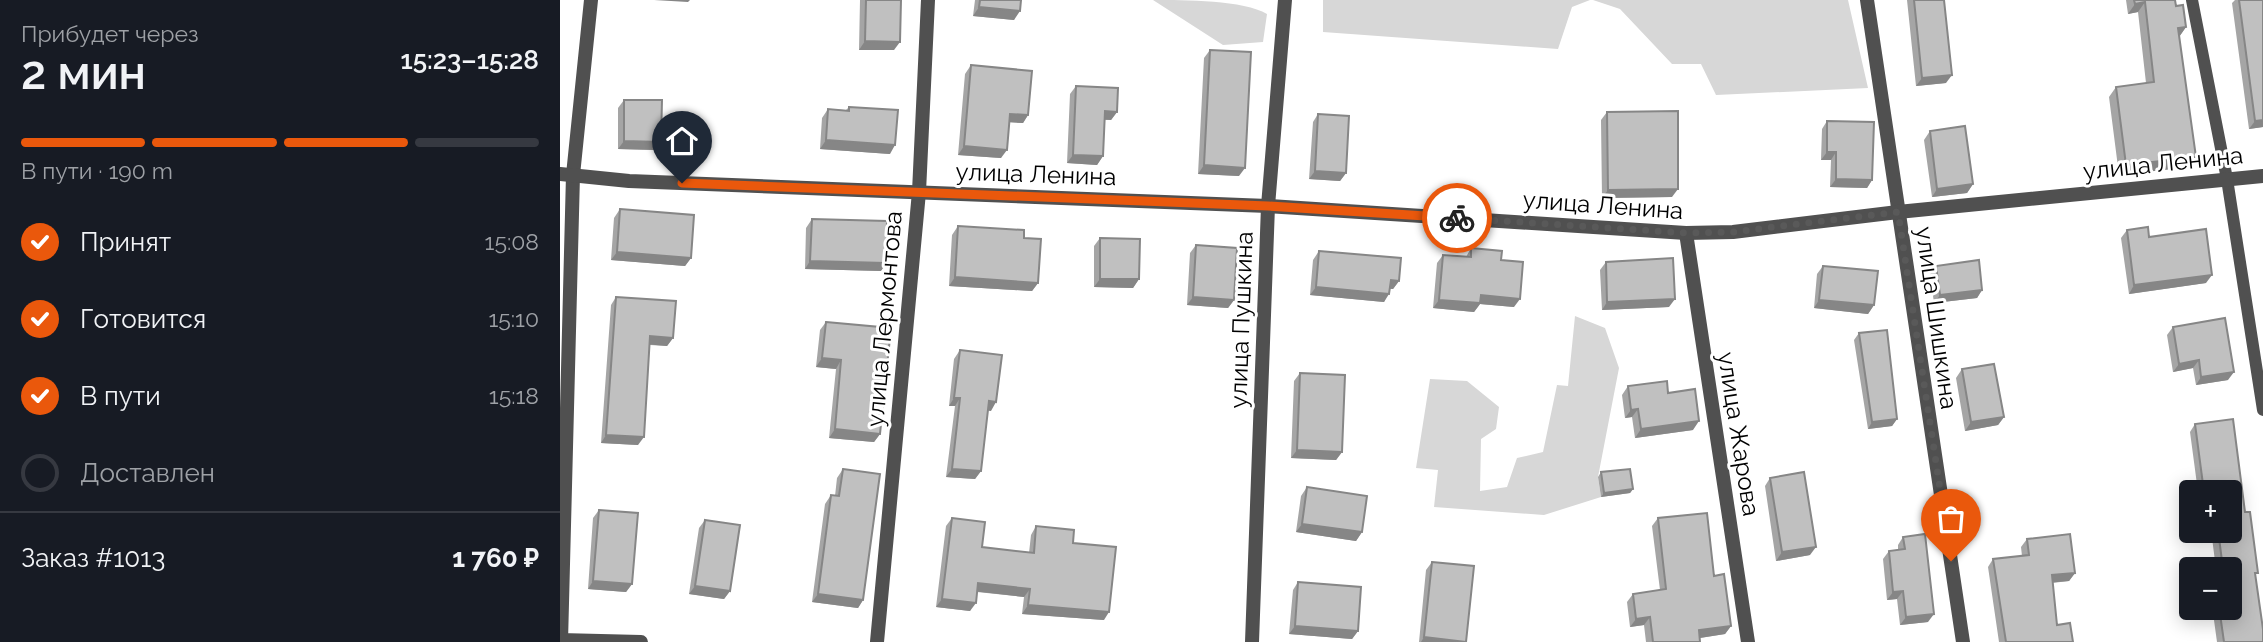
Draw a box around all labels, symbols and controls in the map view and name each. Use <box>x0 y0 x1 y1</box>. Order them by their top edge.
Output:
text: Прибудет через <box>21 20 199 47</box>
text: 15:23–15:28 <box>400 45 539 75</box>
text: 2 мин <box>21 46 146 100</box>
pin <box>652 111 712 183</box>
icon: home <box>663 122 701 160</box>
street label: улица Ленина <box>2081 140 2245 186</box>
text: В пути · 190 m <box>21 157 173 184</box>
street label: улица Ленина <box>955 157 1117 191</box>
courier <box>1422 183 1492 253</box>
street label: улица Ленина <box>1522 185 1684 225</box>
icon: bike <box>1438 199 1476 237</box>
street label: улица Лермонтова <box>860 210 908 428</box>
icon: check <box>21 223 59 261</box>
street label: улица Шишкина <box>1910 225 1964 411</box>
text: Принят <box>80 227 171 257</box>
text: 15:08 <box>485 228 539 255</box>
street label: улица Пушкина <box>1223 231 1259 409</box>
icon: check <box>21 300 59 338</box>
text: Готовится <box>80 304 206 334</box>
text: 15:10 <box>488 305 539 332</box>
street label: улица Жарова <box>1712 350 1766 518</box>
icon: check <box>21 377 59 415</box>
text: В пути <box>80 381 161 411</box>
text: 15:18 <box>489 382 539 409</box>
text: Доставлен <box>80 458 215 488</box>
map controls <box>2179 480 2242 620</box>
button: + <box>2179 480 2242 543</box>
pin <box>1921 489 1981 561</box>
icon: bag <box>1932 500 1970 538</box>
text: Заказ #1013 <box>21 543 165 573</box>
text: 1 760 ₽ <box>452 543 539 573</box>
button: − <box>2179 557 2242 620</box>

